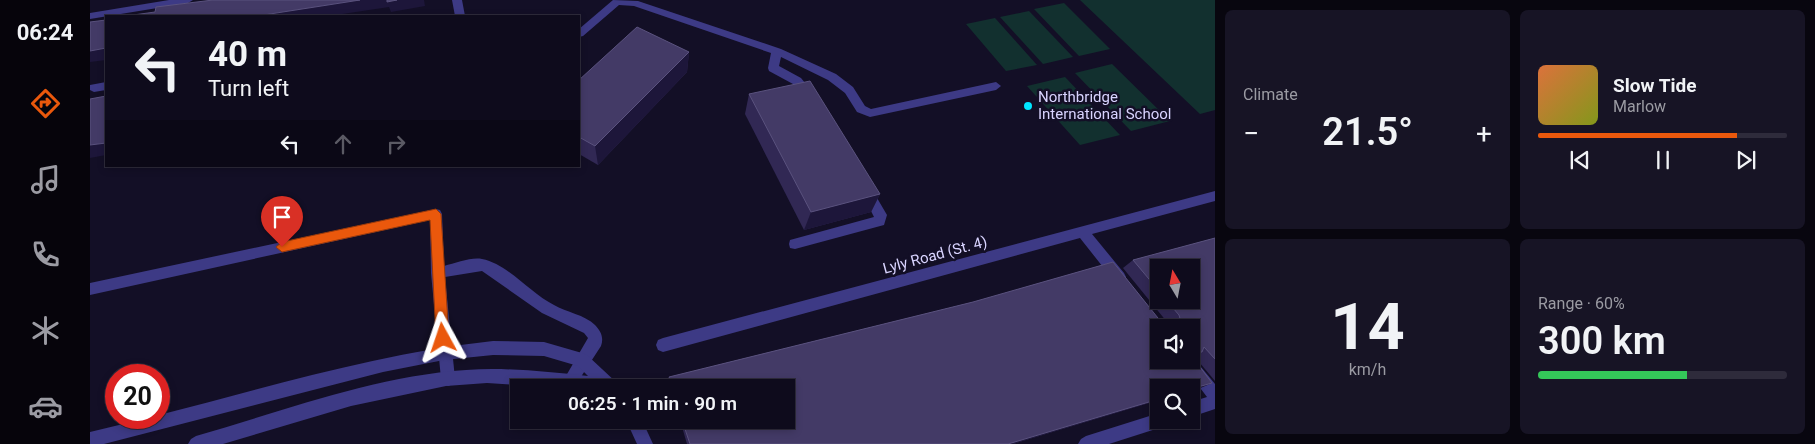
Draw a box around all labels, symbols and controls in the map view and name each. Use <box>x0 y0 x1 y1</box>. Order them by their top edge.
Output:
text: 06:24 <box>17 20 73 45</box>
text: 40 m <box>208 34 287 75</box>
icon: left <box>125 35 190 100</box>
text: Slow Tide <box>1613 74 1696 97</box>
text: Turn left <box>208 76 289 101</box>
text: Climate <box>1243 85 1298 104</box>
icon: directions <box>28 86 63 121</box>
place label: Northbridge International School <box>1038 88 1171 123</box>
text: Marlow <box>1613 97 1666 116</box>
marker: Northbridge International School <box>1022 100 1034 112</box>
text: 21.5° <box>1322 110 1413 154</box>
text: − <box>1243 117 1259 150</box>
text: + <box>1476 117 1492 150</box>
icon: left <box>276 130 304 158</box>
icon: ahead <box>329 130 357 158</box>
icon: right <box>382 130 410 158</box>
icon: previous <box>1566 146 1594 174</box>
icon: pause <box>1649 146 1677 174</box>
icon: next <box>1732 146 1760 174</box>
icon: music <box>28 162 63 197</box>
pin <box>261 196 303 247</box>
icon: arrive <box>268 203 296 231</box>
street label: Lyly Road (St. 4) <box>881 232 989 278</box>
icon: phone <box>28 237 63 272</box>
north arrow <box>1150 259 1200 309</box>
map controls <box>1150 259 1200 429</box>
text: 14 <box>1330 289 1405 365</box>
text: Range · 60% <box>1538 294 1625 313</box>
position arrow <box>416 311 468 363</box>
icon: climate <box>28 313 63 348</box>
button: sound <box>1150 319 1200 369</box>
text: 300 km <box>1538 319 1666 363</box>
text: km/h <box>1349 360 1386 379</box>
speed limit sign: 20 <box>105 364 170 429</box>
button: search <box>1150 379 1200 429</box>
icon: car <box>28 389 63 424</box>
text: 06:25 · 1 min · 90 m <box>568 392 737 415</box>

